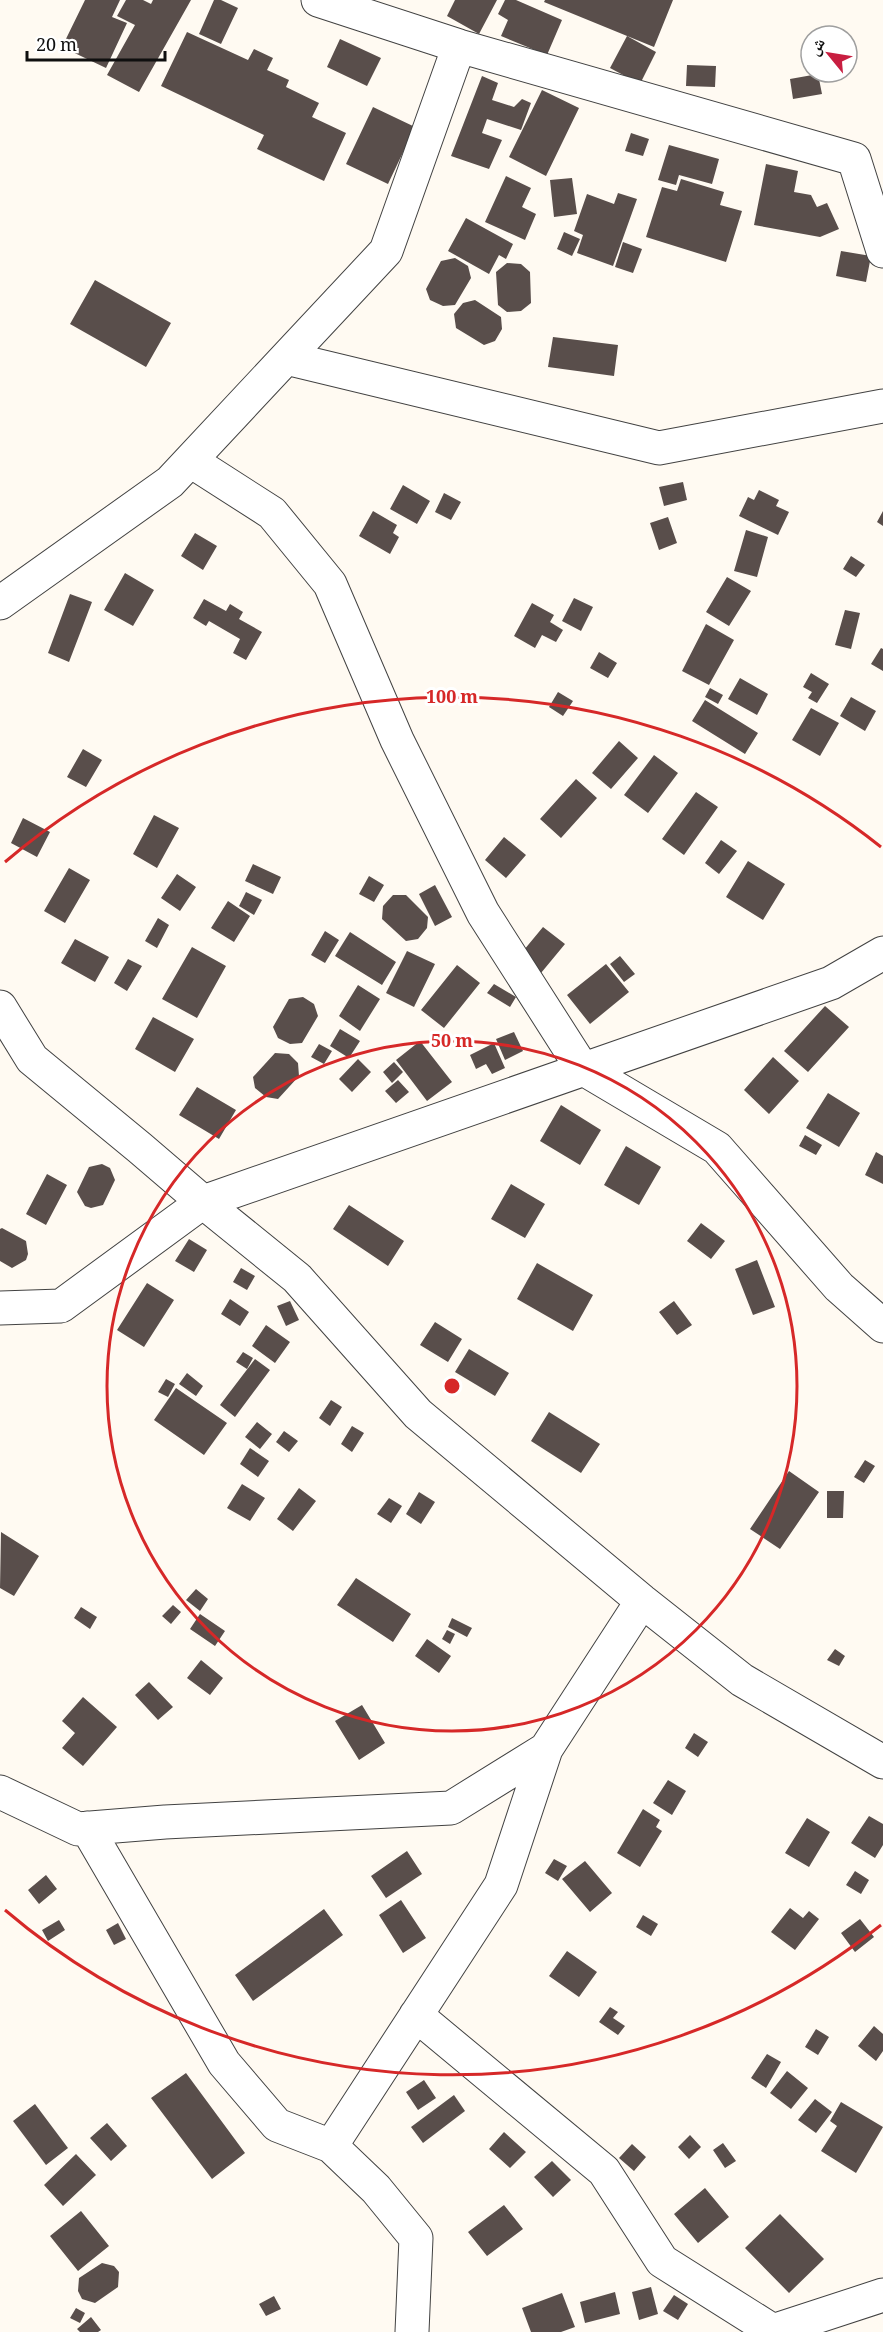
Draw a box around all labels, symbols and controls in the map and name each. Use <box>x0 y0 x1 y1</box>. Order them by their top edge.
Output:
scale bar <box>27 24 165 62</box>
north arrow <box>799 24 859 84</box>
text: 20 m <box>36 32 77 62</box>
text: ش <box>802 34 834 62</box>
text: 100 m <box>426 684 478 714</box>
text: 50 m <box>431 1028 473 1058</box>
centre of rings <box>442 1376 462 1396</box>

